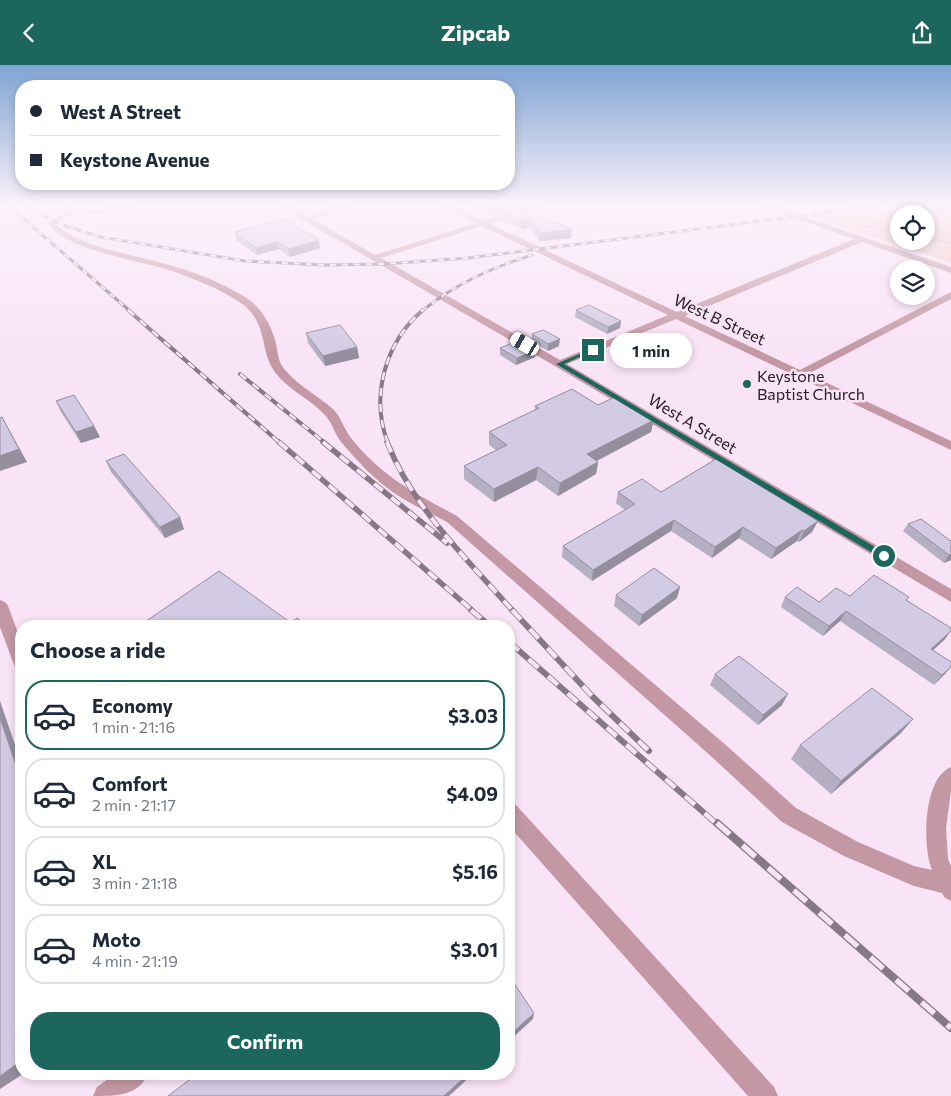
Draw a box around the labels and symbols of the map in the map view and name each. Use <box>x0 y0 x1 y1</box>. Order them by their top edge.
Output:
street label: West B Street <box>671 289 769 349</box>
car <box>508 330 541 358</box>
callout: 1 min <box>610 333 693 367</box>
route end <box>582 339 604 361</box>
place label: Keystone Baptist Church <box>757 366 865 403</box>
marker: Keystone Baptist Church <box>741 378 753 390</box>
street label: West A Street <box>645 389 741 457</box>
route start <box>873 545 895 567</box>

